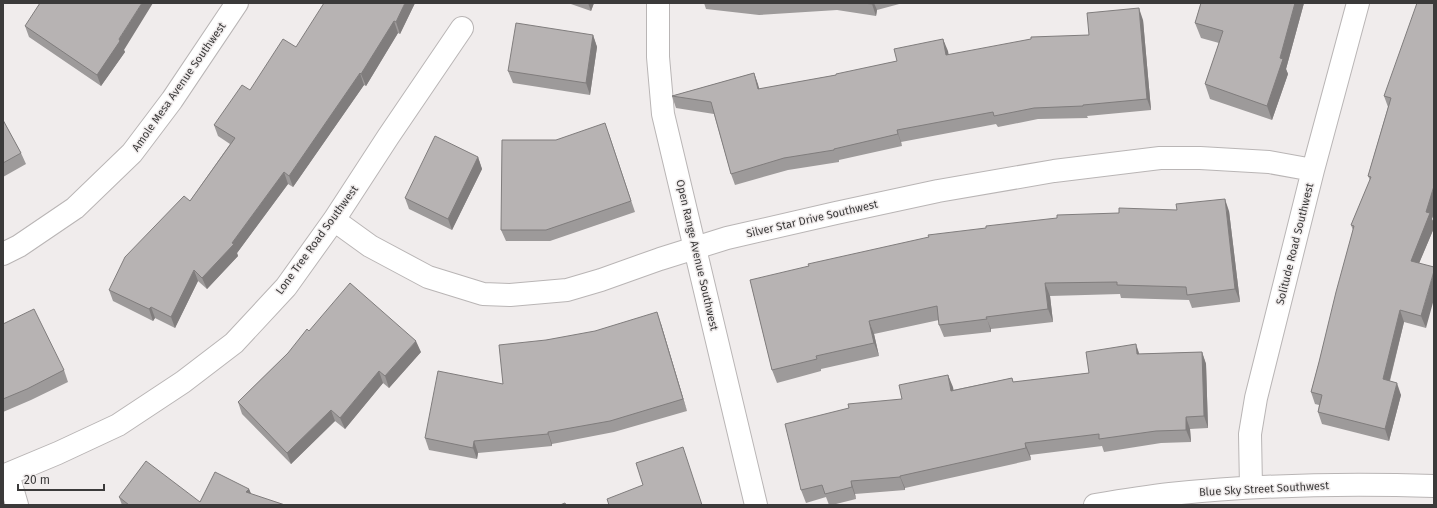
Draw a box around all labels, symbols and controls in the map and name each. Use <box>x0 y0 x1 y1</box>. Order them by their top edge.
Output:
street label: Amole Mesa Avenue Southwest <box>129 20 229 154</box>
street label: Open Range Avenue Southwest <box>673 178 721 332</box>
street label: Solitude Road Southwest <box>1274 182 1316 306</box>
street label: Lone Tree Road Southwest <box>273 183 361 297</box>
street label: Silver Star Drive Southwest <box>745 198 879 240</box>
scale bar <box>18 466 104 492</box>
text: 20 m <box>24 473 50 487</box>
street label: Blue Sky Street Southwest <box>1199 479 1329 499</box>

